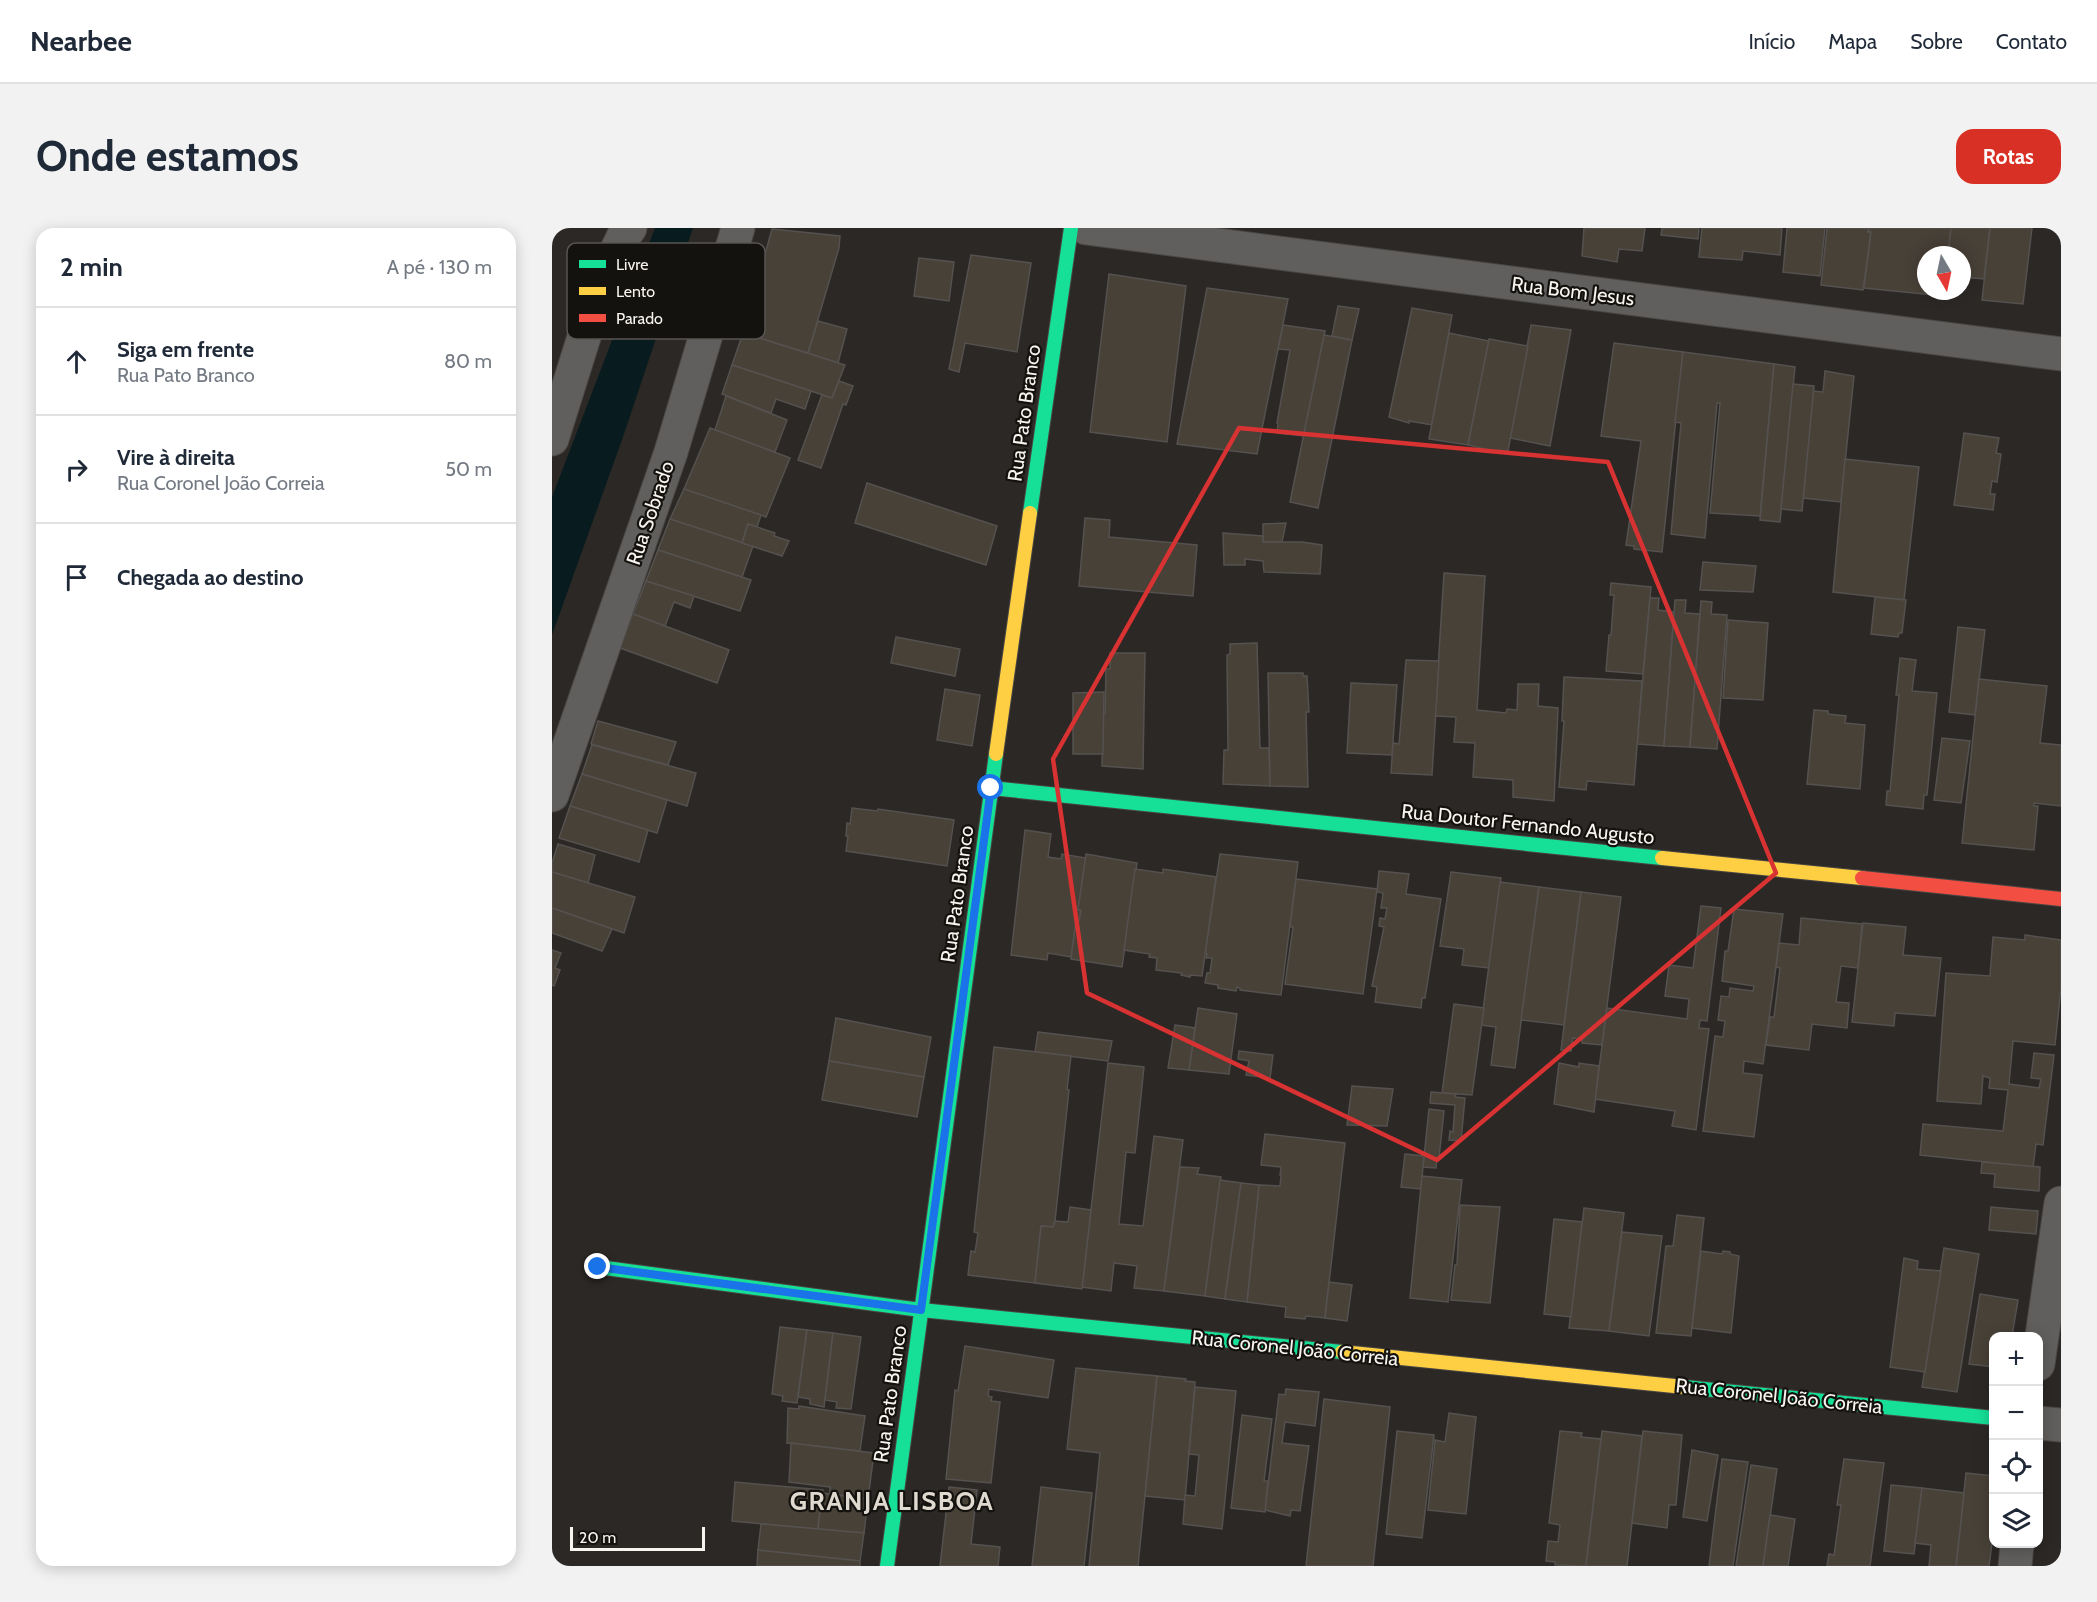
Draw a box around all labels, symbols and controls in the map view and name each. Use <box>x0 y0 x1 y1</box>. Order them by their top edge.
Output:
text: Nearbee <box>30 24 132 58</box>
text: Início <box>1748 29 1795 54</box>
text: Mapa <box>1828 29 1877 54</box>
text: Sobre <box>1910 29 1963 54</box>
text: Contato <box>1996 29 2067 54</box>
button: Rotas <box>1956 129 2061 184</box>
text: Onde estamos <box>36 130 299 182</box>
legend <box>567 243 765 339</box>
north arrow <box>1917 246 1971 300</box>
text: 2 min <box>60 251 123 283</box>
text: A pé · 130 m <box>387 255 492 279</box>
text: Livre <box>616 255 648 274</box>
street label: Rua Bom Jesus <box>1510 272 1636 310</box>
text: Lento <box>616 282 655 301</box>
text: Parado <box>616 309 663 328</box>
text: Siga em frente <box>117 336 254 363</box>
street label: Rua Pato Branco <box>1003 343 1045 483</box>
icon: ahead <box>60 345 93 378</box>
text: 80 m <box>444 349 492 373</box>
text: Rua Pato Branco <box>117 363 255 387</box>
text: Vire à direita <box>117 444 235 471</box>
icon: right <box>60 453 93 486</box>
text: 50 m <box>445 457 492 481</box>
street label: Rua Sobrado <box>621 458 679 568</box>
text: Rua Coronel João Correia <box>117 471 325 495</box>
icon: arrive <box>60 561 93 594</box>
text: Chegada ao destino <box>117 564 303 591</box>
route start <box>977 774 1003 800</box>
street label: Rua Doutor Fernando Augusto <box>1400 799 1656 849</box>
street label: Rua Pato Branco <box>936 824 978 964</box>
route end <box>584 1253 610 1279</box>
street label: Rua Pato Branco <box>869 1324 911 1464</box>
street label: Rua Coronel João Correia <box>1191 1325 1400 1371</box>
map controls <box>1989 1332 2043 1548</box>
button: + <box>1989 1332 2043 1386</box>
street label: Rua Coronel João Correia <box>1675 1373 1884 1419</box>
button: − <box>1989 1386 2043 1440</box>
button: locate <box>1989 1440 2043 1494</box>
district label: GRANJA LISBOA <box>790 1485 994 1517</box>
button: layers <box>1989 1494 2043 1548</box>
scale bar <box>570 1524 705 1552</box>
text: 20 m <box>579 1528 616 1547</box>

